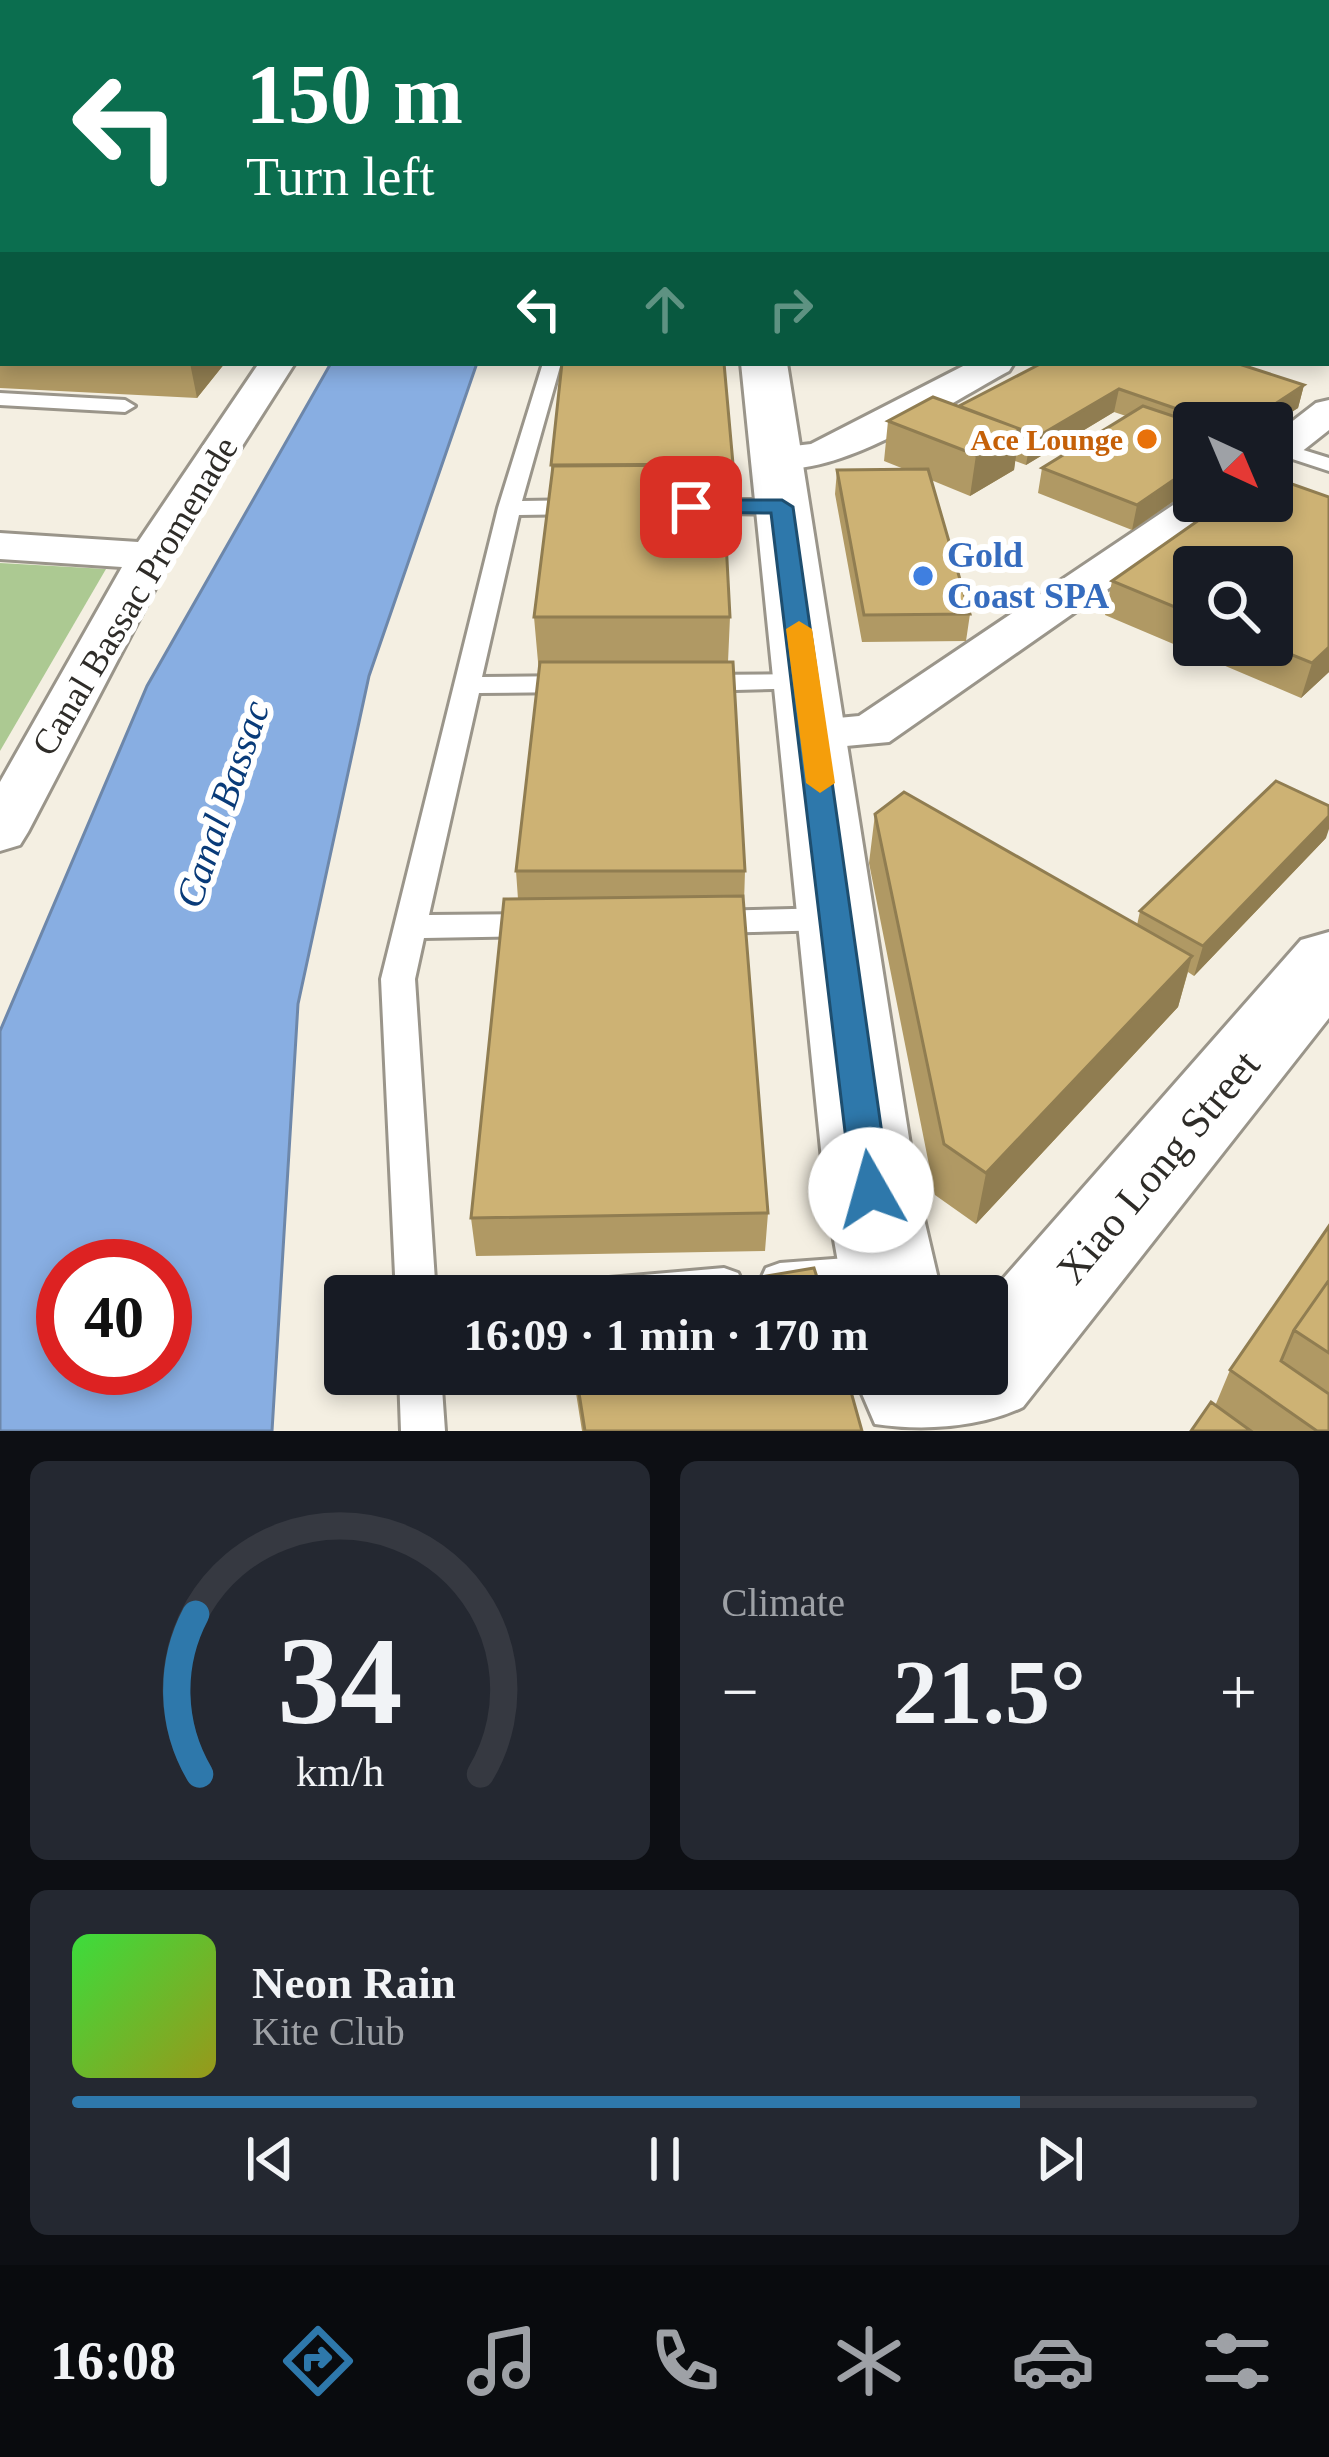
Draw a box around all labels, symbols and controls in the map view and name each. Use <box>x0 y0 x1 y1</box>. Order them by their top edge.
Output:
icon: left <box>48 48 204 204</box>
text: 150 m <box>246 48 463 141</box>
text: Turn left <box>246 147 435 207</box>
icon: left <box>506 276 572 342</box>
icon: ahead <box>632 276 698 342</box>
icon: right <box>758 276 824 342</box>
north arrow <box>1173 402 1293 522</box>
map controls <box>1173 402 1293 666</box>
place label: Ace Lounge <box>971 423 1123 456</box>
marker: Ace Lounge <box>1134 426 1160 452</box>
street label: Canal Bassac Promenade <box>24 430 246 762</box>
pin <box>640 456 742 558</box>
icon: arrive <box>658 474 724 540</box>
place label: Gold Coast SPA <box>947 535 1109 616</box>
button: search <box>1173 546 1293 666</box>
marker: Gold Coast SPA <box>910 563 936 589</box>
water label: Canal Bassac <box>167 695 277 913</box>
street label: Xiao Long Street <box>1047 1041 1269 1293</box>
position arrow <box>808 1127 934 1253</box>
speed limit sign: 40 <box>36 1239 192 1395</box>
text: 16:09 · 1 min · 170 m <box>464 1310 869 1360</box>
text: Climate <box>722 1581 845 1624</box>
text: 34 <box>277 1612 402 1750</box>
text: 21.5° <box>893 1643 1086 1742</box>
text: − <box>722 1655 759 1728</box>
text: + <box>1220 1655 1257 1728</box>
text: km/h <box>296 1747 384 1794</box>
text: Neon Rain <box>252 1958 456 2008</box>
text: Kite Club <box>252 2010 405 2053</box>
icon: previous <box>237 2126 303 2192</box>
icon: pause <box>632 2126 698 2192</box>
icon: next <box>1027 2126 1093 2192</box>
icon: directions <box>276 2319 360 2403</box>
icon: music <box>460 2319 544 2403</box>
icon: phone <box>643 2319 727 2403</box>
icon: climate <box>827 2319 911 2403</box>
icon: car <box>1011 2319 1095 2403</box>
icon: filters <box>1195 2319 1279 2403</box>
text: 16:08 <box>50 2331 176 2391</box>

